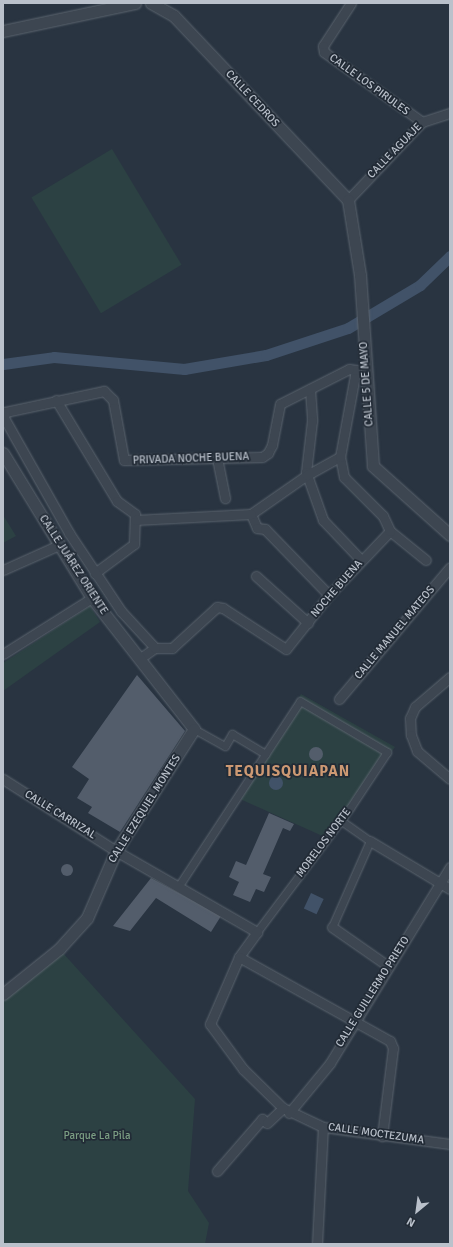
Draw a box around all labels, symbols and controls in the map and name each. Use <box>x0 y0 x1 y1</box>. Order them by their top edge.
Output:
street label: CALLE LOS PIRULES <box>326 52 412 118</box>
street label: CALLE CEDROS <box>222 68 282 130</box>
street label: CALLE AGUAJE <box>365 120 425 182</box>
street label: CALLE 5 DE MAYO <box>357 341 377 427</box>
street label: PRIVADA NOCHE BUENA <box>133 450 249 468</box>
street label: CALLE JUÁREZ ORIENTE <box>36 513 110 617</box>
street label: NOCHE BUENA <box>308 558 366 620</box>
street label: CALLE MANUEL MATEOS <box>352 584 438 682</box>
street label: CALLE EZEQUIEL MONTES <box>106 752 184 866</box>
district label: TEQUISQUIAPAN <box>226 763 350 781</box>
street label: CALLE CARRIZAL <box>22 788 98 842</box>
street label: MORELOS NORTE <box>294 806 354 880</box>
street label: CALLE GUILLERMO PRIETO <box>333 934 413 1050</box>
street label: CALLE MOCTEZUMA <box>327 1121 425 1147</box>
park label: Parque La Pila <box>64 1129 130 1143</box>
north arrow <box>397 1191 437 1231</box>
text: N <box>404 1214 417 1229</box>

